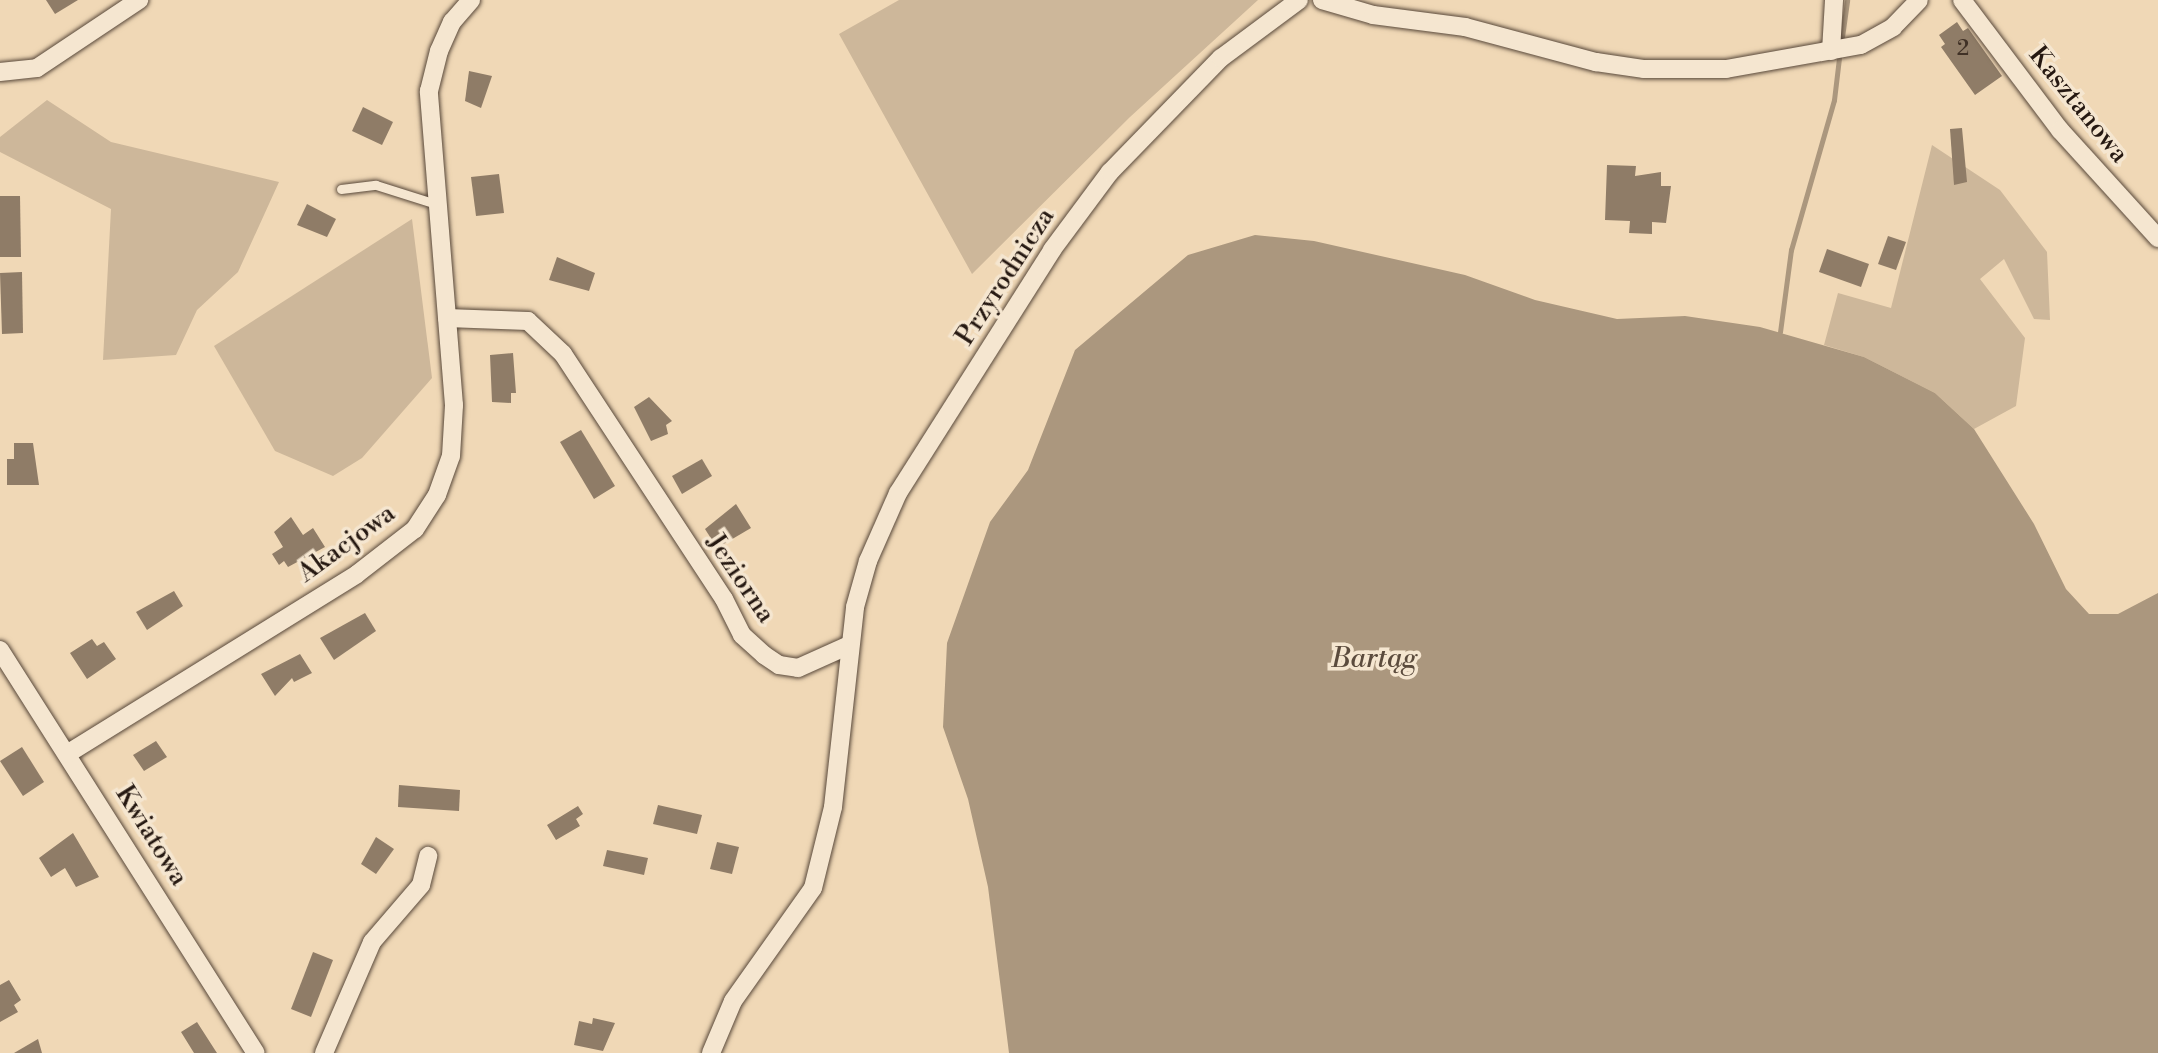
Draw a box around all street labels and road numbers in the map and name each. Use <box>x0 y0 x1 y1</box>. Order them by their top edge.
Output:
street label: Kasztanowa <box>2022 41 2134 169</box>
street label: Przyrodnicza <box>950 203 1062 351</box>
street label: Akacjowa <box>292 498 402 590</box>
street label: Jeziorna <box>699 529 781 629</box>
street label: Kwiatowa <box>108 780 194 892</box>

